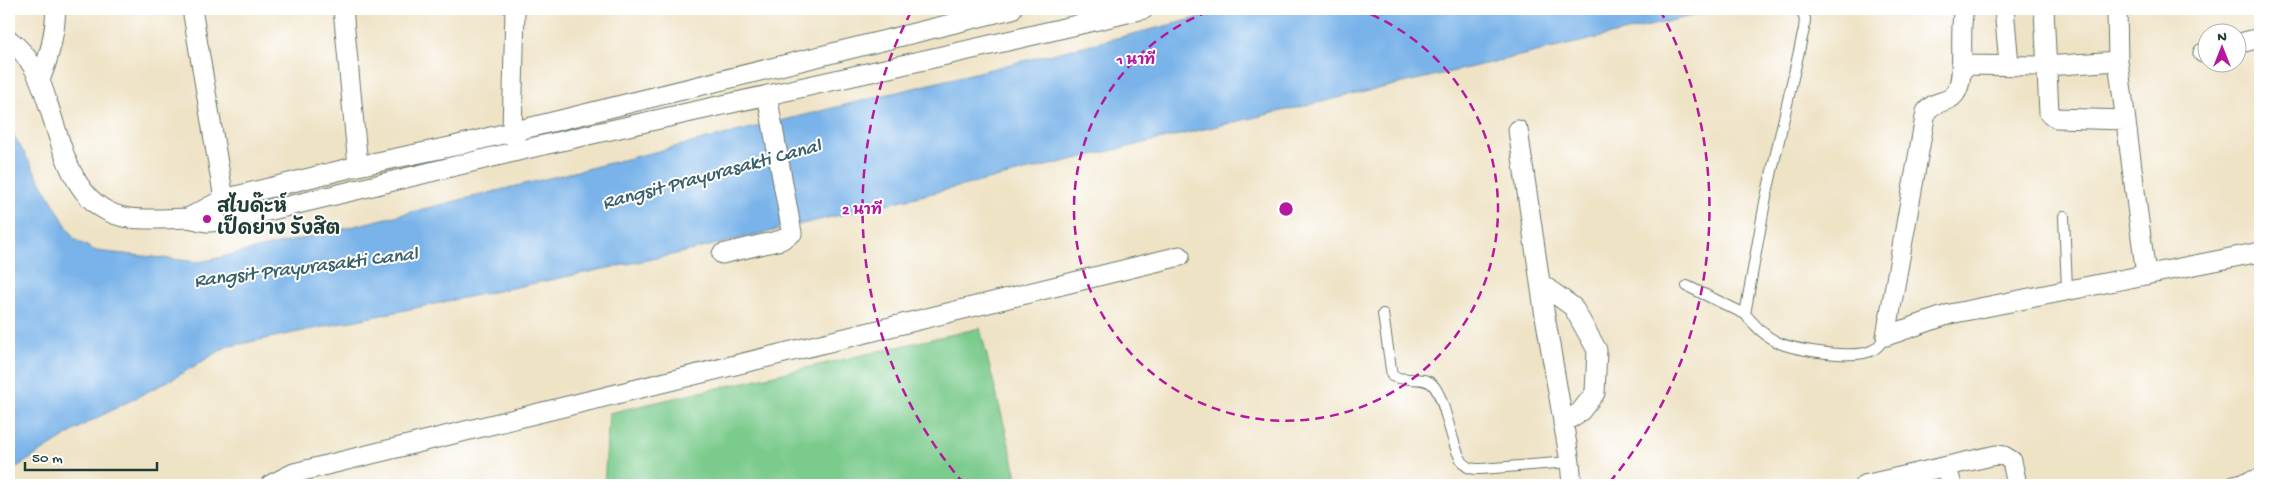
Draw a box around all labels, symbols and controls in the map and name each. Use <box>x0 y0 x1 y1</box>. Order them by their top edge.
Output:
north arrow <box>2196 22 2246 72</box>
text: N <box>2217 29 2227 46</box>
text: 1 นาที <box>1116 49 1156 70</box>
water label: Rangsit Prayurasakti Canal <box>600 135 825 216</box>
place label: สุไบด๊ะห์ เป็ดย่าง รังสิต <box>217 191 340 242</box>
text: 2 นาที <box>842 199 882 220</box>
centre of rings <box>1277 200 1295 218</box>
marker: สุไบด๊ะห์ เป็ดย่าง รังสิต <box>201 213 213 225</box>
water label: Rangsit Prayurasakti Canal <box>193 244 421 294</box>
scale bar <box>25 439 158 471</box>
text: 50 m <box>32 450 63 468</box>

